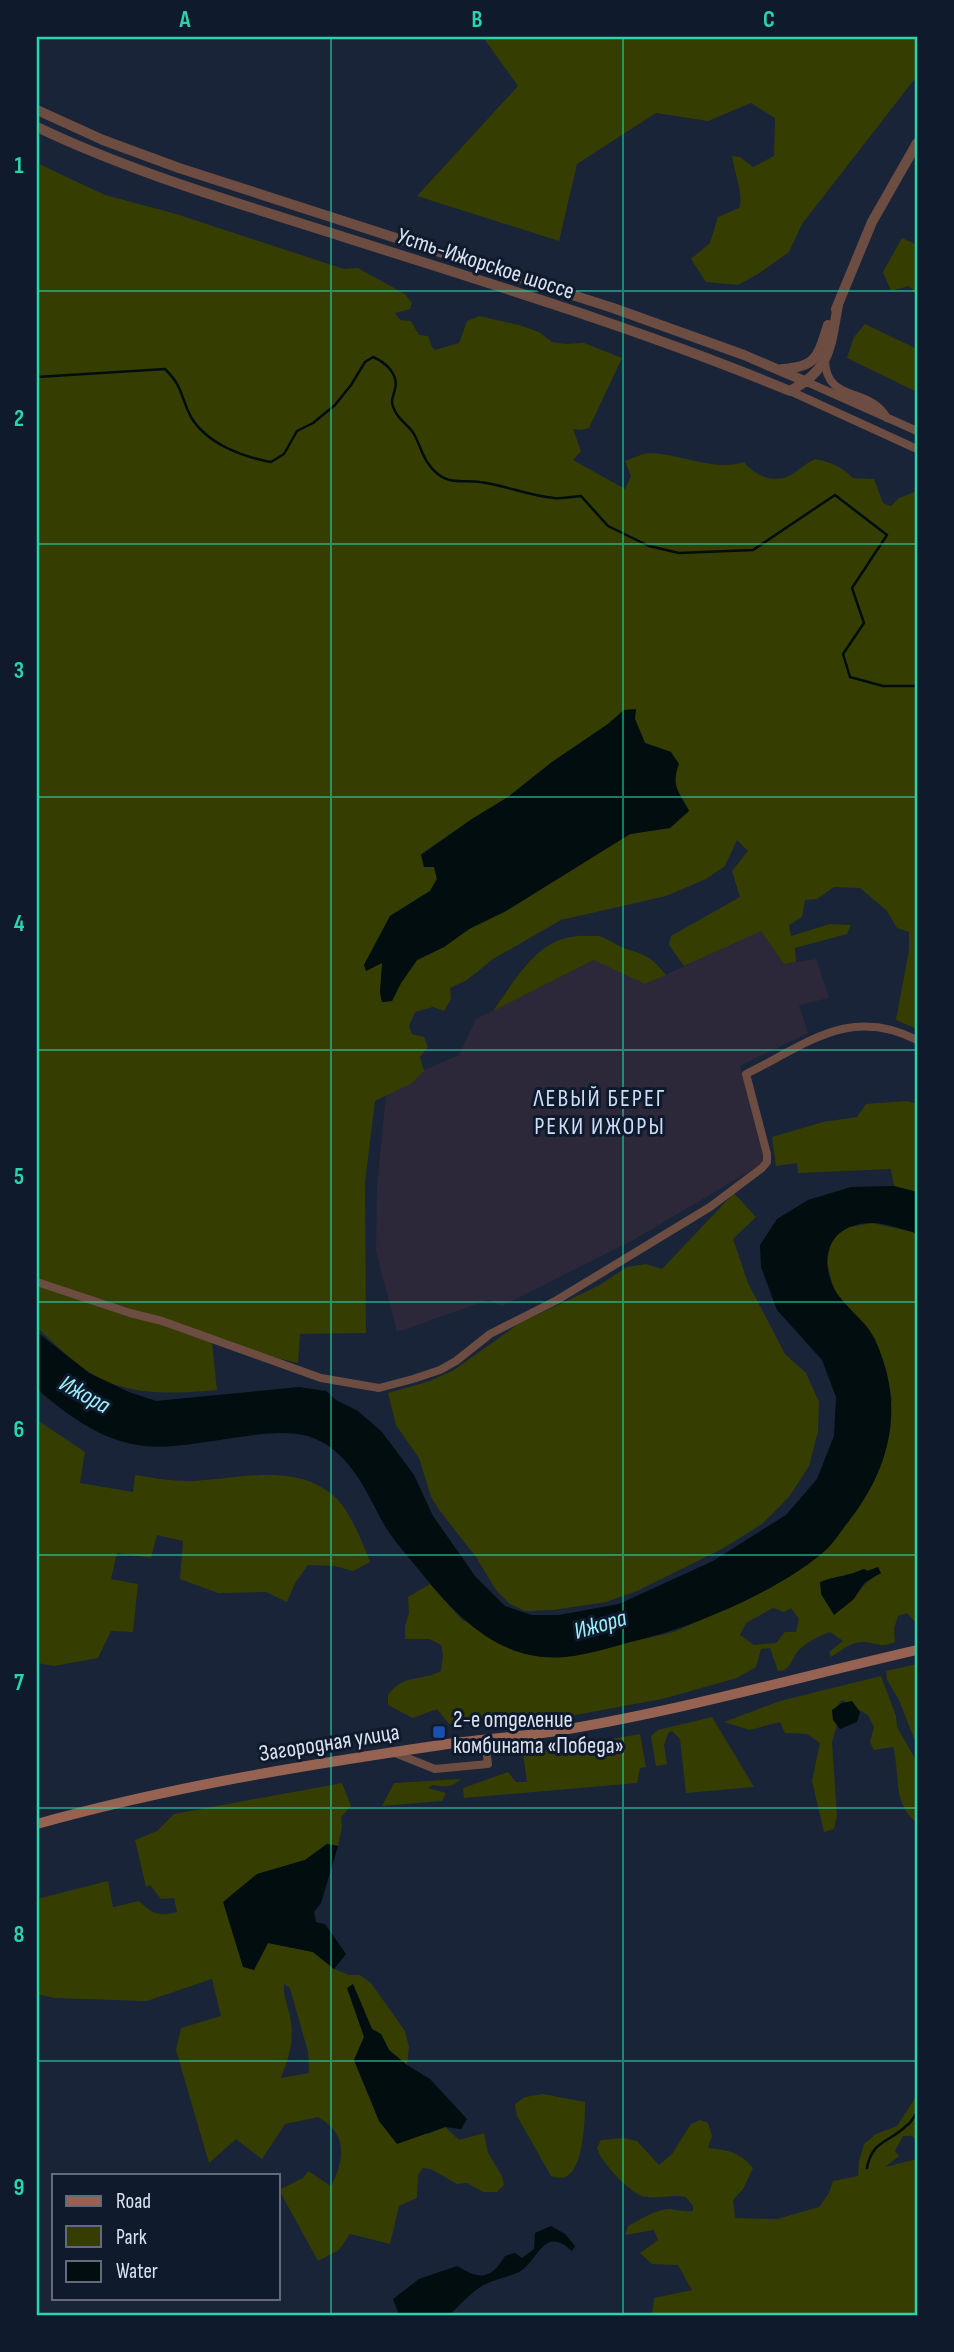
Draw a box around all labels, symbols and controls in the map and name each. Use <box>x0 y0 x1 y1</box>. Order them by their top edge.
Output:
text: A <box>179 6 192 34</box>
text: B <box>472 6 483 34</box>
text: C <box>763 6 775 34</box>
text: 1 <box>14 152 24 180</box>
street label: Усть-Ижорское шоссе <box>393 222 578 306</box>
text: 2 <box>14 405 24 433</box>
text: 3 <box>14 657 24 685</box>
text: 4 <box>14 910 25 938</box>
district label: ЛЕВЫЙ БЕРЕГ РЕКИ ИЖОРЫ <box>532 1084 667 1141</box>
text: 5 <box>14 1163 24 1191</box>
water label: Ижора <box>54 1369 115 1420</box>
text: 6 <box>14 1416 24 1444</box>
water label: Ижора <box>570 1603 630 1646</box>
text: 7 <box>14 1669 24 1697</box>
place label: 2-е отделение комбината «Победа» <box>453 1706 624 1760</box>
street label: Загородная улица <box>257 1718 401 1768</box>
marker: 2-е отделение комбината «Победа» <box>431 1724 447 1740</box>
text: 8 <box>14 1921 25 1949</box>
text: 9 <box>14 2174 24 2202</box>
legend <box>52 2174 280 2300</box>
text: Road <box>116 2189 151 2214</box>
text: Park <box>116 2225 147 2250</box>
text: Water <box>116 2259 158 2284</box>

